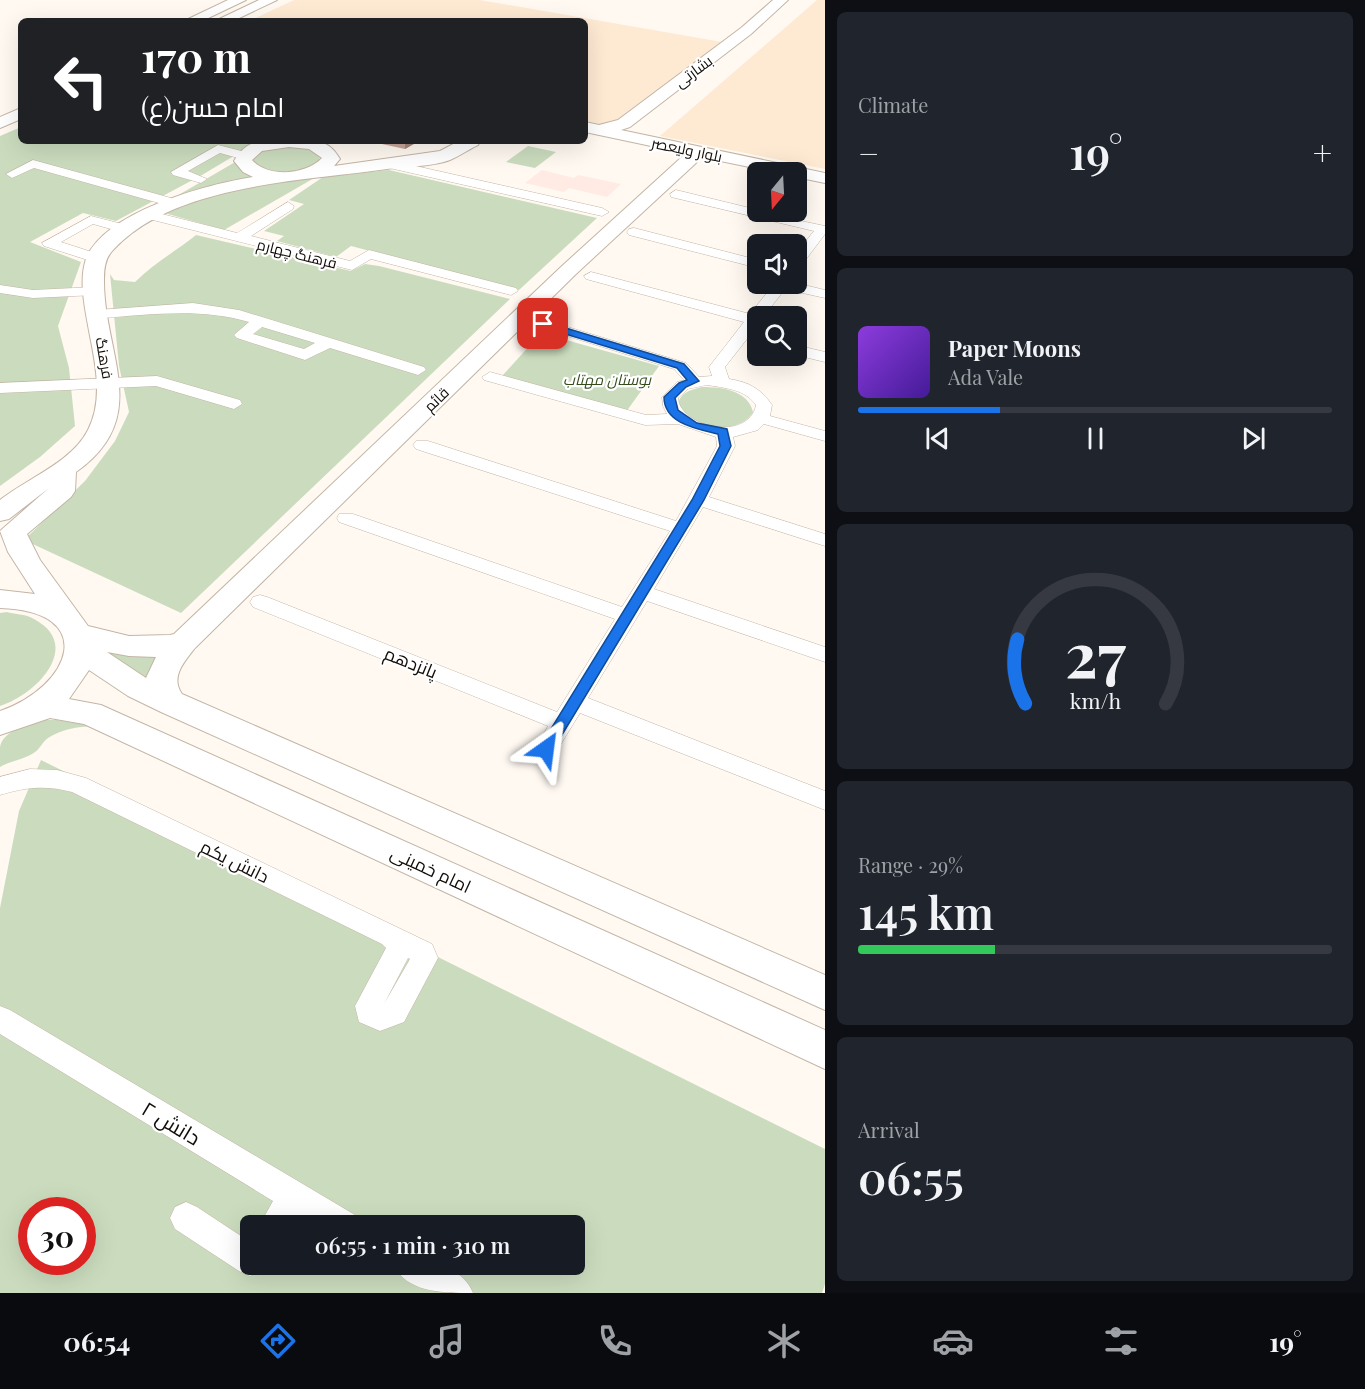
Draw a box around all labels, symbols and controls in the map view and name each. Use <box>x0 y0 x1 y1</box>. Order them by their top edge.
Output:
text: 170 m <box>141 28 251 84</box>
icon: left <box>42 42 120 120</box>
street label: بشارتی <box>670 50 717 93</box>
text: امام حسن(ع) <box>141 88 285 124</box>
text: Climate <box>858 91 928 118</box>
text: 19° <box>1069 121 1123 181</box>
text: − <box>858 130 879 174</box>
text: + <box>1313 130 1332 174</box>
street label: بلوار ولیعصر <box>649 132 724 166</box>
north arrow <box>747 162 807 222</box>
map controls <box>747 162 807 366</box>
street label: فرهنگ چهارم <box>255 233 339 274</box>
button: sound <box>747 234 807 294</box>
pin <box>517 298 568 349</box>
button: search <box>747 306 807 366</box>
icon: arrive <box>526 307 559 340</box>
text: Paper Moons <box>948 333 1081 363</box>
street label: فرهنگ <box>91 335 119 381</box>
text: Ada Vale <box>948 363 1023 390</box>
park label: بوستان مهتاب <box>563 369 652 389</box>
street label: قائم <box>419 382 454 416</box>
icon: previous <box>921 422 954 455</box>
icon: pause <box>1079 422 1112 455</box>
icon: next <box>1237 422 1270 455</box>
text: 27 <box>1064 610 1126 694</box>
street label: پانزدهم <box>381 641 441 684</box>
text: km/h <box>1069 686 1121 714</box>
position arrow <box>514 717 578 781</box>
street label: دانش یکم <box>196 834 273 889</box>
street label: امام خمینی <box>386 840 475 899</box>
text: Range · 29% <box>858 851 963 878</box>
text: 145 km <box>858 881 994 941</box>
street label: دانش ۲ <box>137 1094 207 1151</box>
text: Arrival <box>858 1116 920 1143</box>
text: 06:55 <box>858 1146 964 1206</box>
speed limit sign: 30 <box>18 1197 96 1275</box>
text: 06:55 · 1 min · 310 m <box>315 1230 510 1260</box>
icon: directions <box>257 1320 299 1362</box>
icon: music <box>426 1320 468 1362</box>
icon: phone <box>594 1320 636 1362</box>
icon: climate <box>763 1320 805 1362</box>
icon: car <box>932 1320 974 1362</box>
icon: filters <box>1100 1320 1142 1362</box>
text: 06:54 <box>63 1323 130 1359</box>
text: 19° <box>1269 1323 1302 1359</box>

